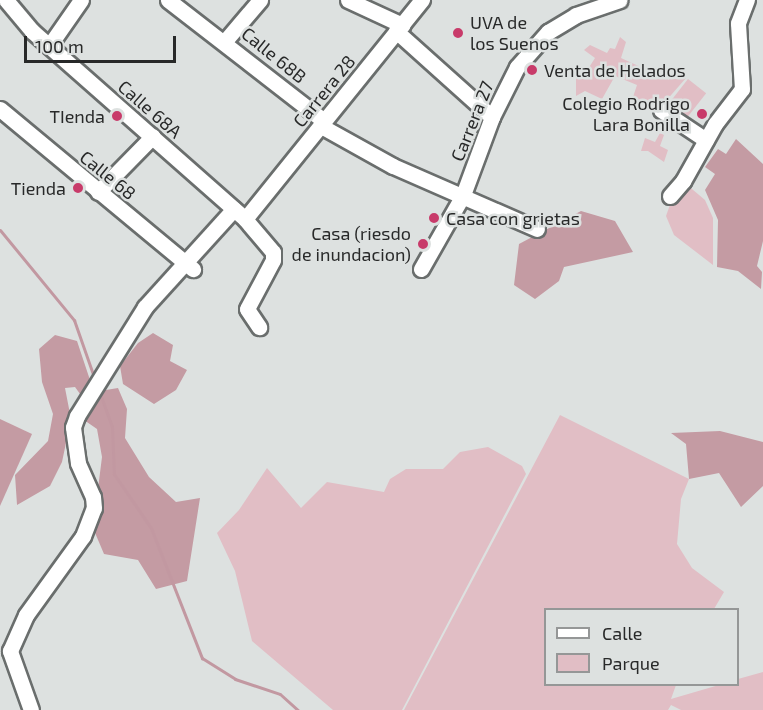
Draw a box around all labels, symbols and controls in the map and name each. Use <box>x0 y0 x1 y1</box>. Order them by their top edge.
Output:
place label: UVA de los Suenos <box>470 12 559 54</box>
street label: Calle 68B <box>237 22 311 88</box>
scale bar <box>27 24 178 62</box>
marker: UVA de los Suenos <box>451 26 465 40</box>
text: 100 m <box>35 35 84 57</box>
street label: Carrera 28 <box>288 51 360 131</box>
place label: Venta de Helados <box>544 59 686 81</box>
marker: Venta de Helados <box>525 63 539 77</box>
street label: Calle 68A <box>114 76 186 142</box>
street label: Carrera 27 <box>446 78 498 164</box>
place label: Colegio Rodrigo Lara Bonilla <box>562 93 690 136</box>
place label: TIenda <box>50 105 105 127</box>
marker: Colegio Rodrigo Lara Bonilla <box>695 107 709 121</box>
marker: TIenda <box>110 109 124 123</box>
street label: Calle 68 <box>76 146 140 204</box>
place label: Tienda <box>11 177 66 199</box>
marker: Tienda <box>71 181 85 195</box>
place label: Casa con grietas <box>446 207 580 229</box>
marker: Casa con grietas <box>427 211 441 225</box>
place label: Casa (riesdo de inundacion) <box>292 223 411 266</box>
marker: Casa (riesdo de inundacion) <box>416 237 430 251</box>
legend <box>544 608 739 686</box>
text: Calle <box>602 622 643 644</box>
text: Parque <box>602 652 660 674</box>

